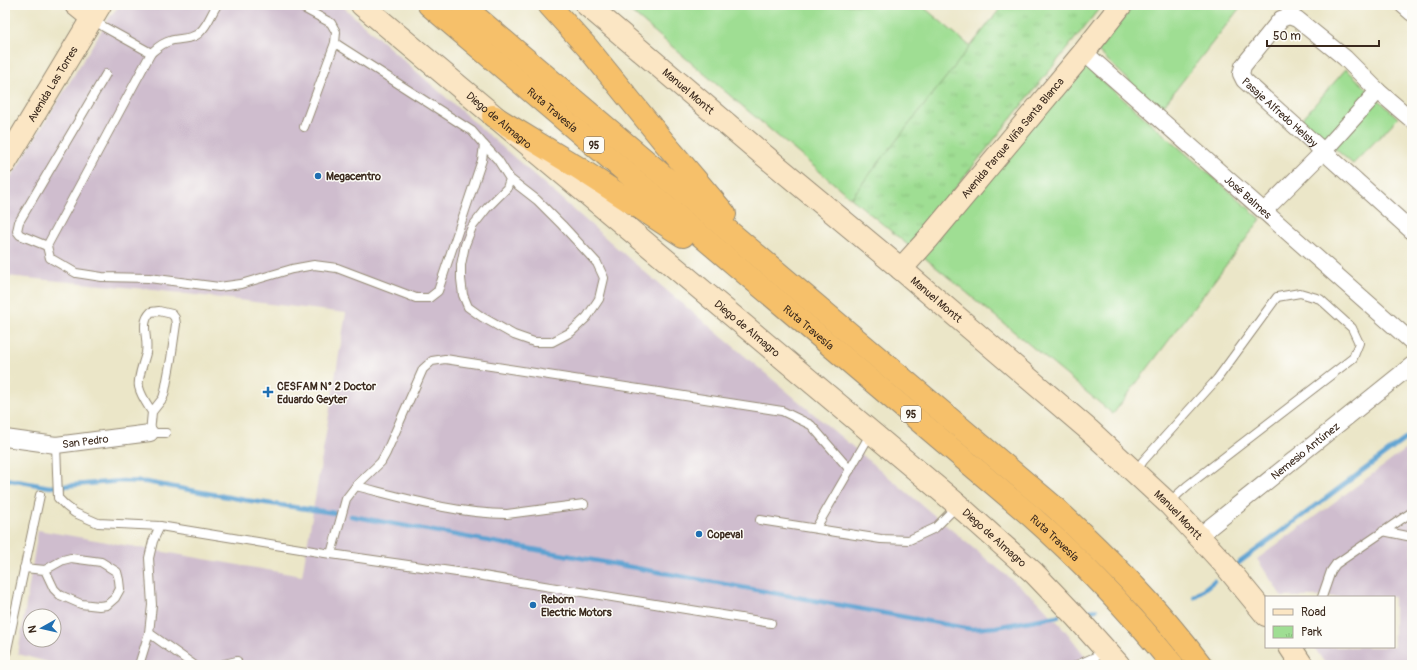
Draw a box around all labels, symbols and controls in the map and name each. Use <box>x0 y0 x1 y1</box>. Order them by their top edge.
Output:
scale bar <box>1267 22 1379 48</box>
text: 50 m <box>1273 29 1301 44</box>
street label: Avenida Las Torres <box>25 44 81 125</box>
street label: Manuel Montt <box>660 66 717 117</box>
street label: Avenida Parque Viña Santa Blanca <box>959 75 1067 201</box>
street label: Pasaje Alfredo Helsby <box>1239 75 1320 150</box>
street label: Ruta Travesía <box>524 85 580 135</box>
street label: Diego de Almagro <box>463 89 534 152</box>
road number: 95 <box>584 137 604 153</box>
place label: Megacentro <box>326 170 381 183</box>
marker: Megacentro <box>313 171 323 181</box>
street label: José Balmes <box>1222 173 1274 222</box>
street label: Manuel Montt <box>908 274 965 326</box>
street label: Diego de Almagro <box>712 298 782 360</box>
street label: Ruta Travesía <box>780 303 836 353</box>
place label: CESFAM N° 2 Doctor Eduardo Geyter <box>277 380 377 406</box>
marker: CESFAM N° 2 Doctor Eduardo Geyter <box>262 386 274 398</box>
road number: 95 <box>901 406 921 422</box>
street label: Nemesio Antúnez <box>1269 420 1342 483</box>
street label: San Pedro <box>62 432 109 451</box>
street label: Manuel Montt <box>1151 488 1205 543</box>
street label: Diego de Almagro <box>960 506 1029 570</box>
street label: Ruta Travesía <box>1027 512 1082 564</box>
place label: Copeval <box>707 528 743 541</box>
marker: Copeval <box>694 529 704 539</box>
place label: Reborn Electric Motors <box>541 593 612 619</box>
legend <box>1265 596 1395 648</box>
marker: Reborn Electric Motors <box>528 600 538 610</box>
text: Road <box>1301 605 1326 620</box>
north arrow <box>22 608 62 648</box>
text: N <box>26 624 40 634</box>
text: Park <box>1301 625 1322 640</box>

